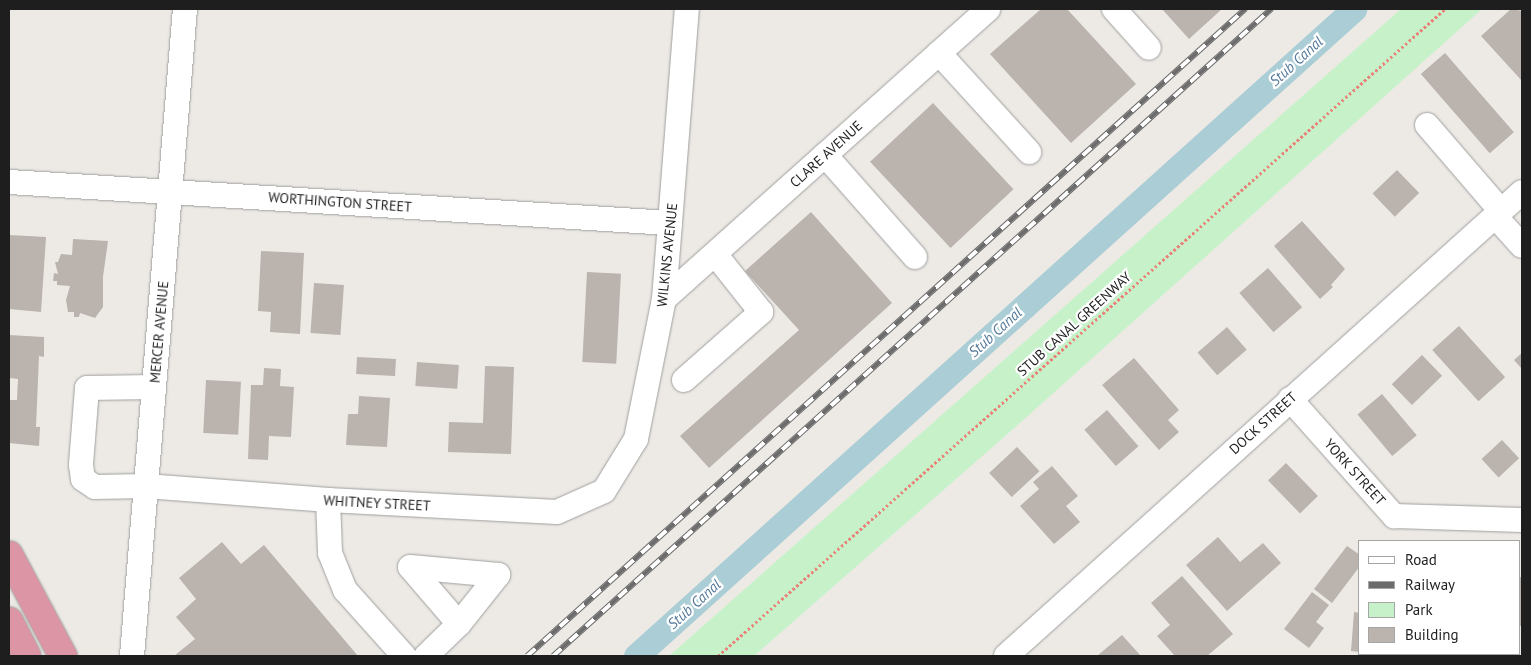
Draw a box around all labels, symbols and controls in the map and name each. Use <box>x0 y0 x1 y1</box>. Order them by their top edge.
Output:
water label: Stub Canal <box>1266 32 1326 90</box>
street label: CLARE AVENUE <box>786 117 866 191</box>
street label: WORTHINGTON STREET <box>268 189 412 215</box>
street label: WILKINS AVENUE <box>653 202 681 308</box>
street label: STUB CANAL GREENWAY <box>1013 268 1135 380</box>
street label: MERCER AVENUE <box>146 280 172 384</box>
water label: Stub Canal <box>965 303 1025 361</box>
street label: DOCK STREET <box>1226 388 1300 458</box>
street label: YORK STREET <box>1321 435 1389 509</box>
street label: WHITNEY STREET <box>323 492 431 514</box>
legend <box>1358 540 1521 655</box>
text: Road <box>1405 550 1437 569</box>
water label: Stub Canal <box>664 575 724 633</box>
text: Railway <box>1405 575 1455 594</box>
text: Park <box>1405 600 1433 619</box>
text: Building <box>1405 625 1459 644</box>

